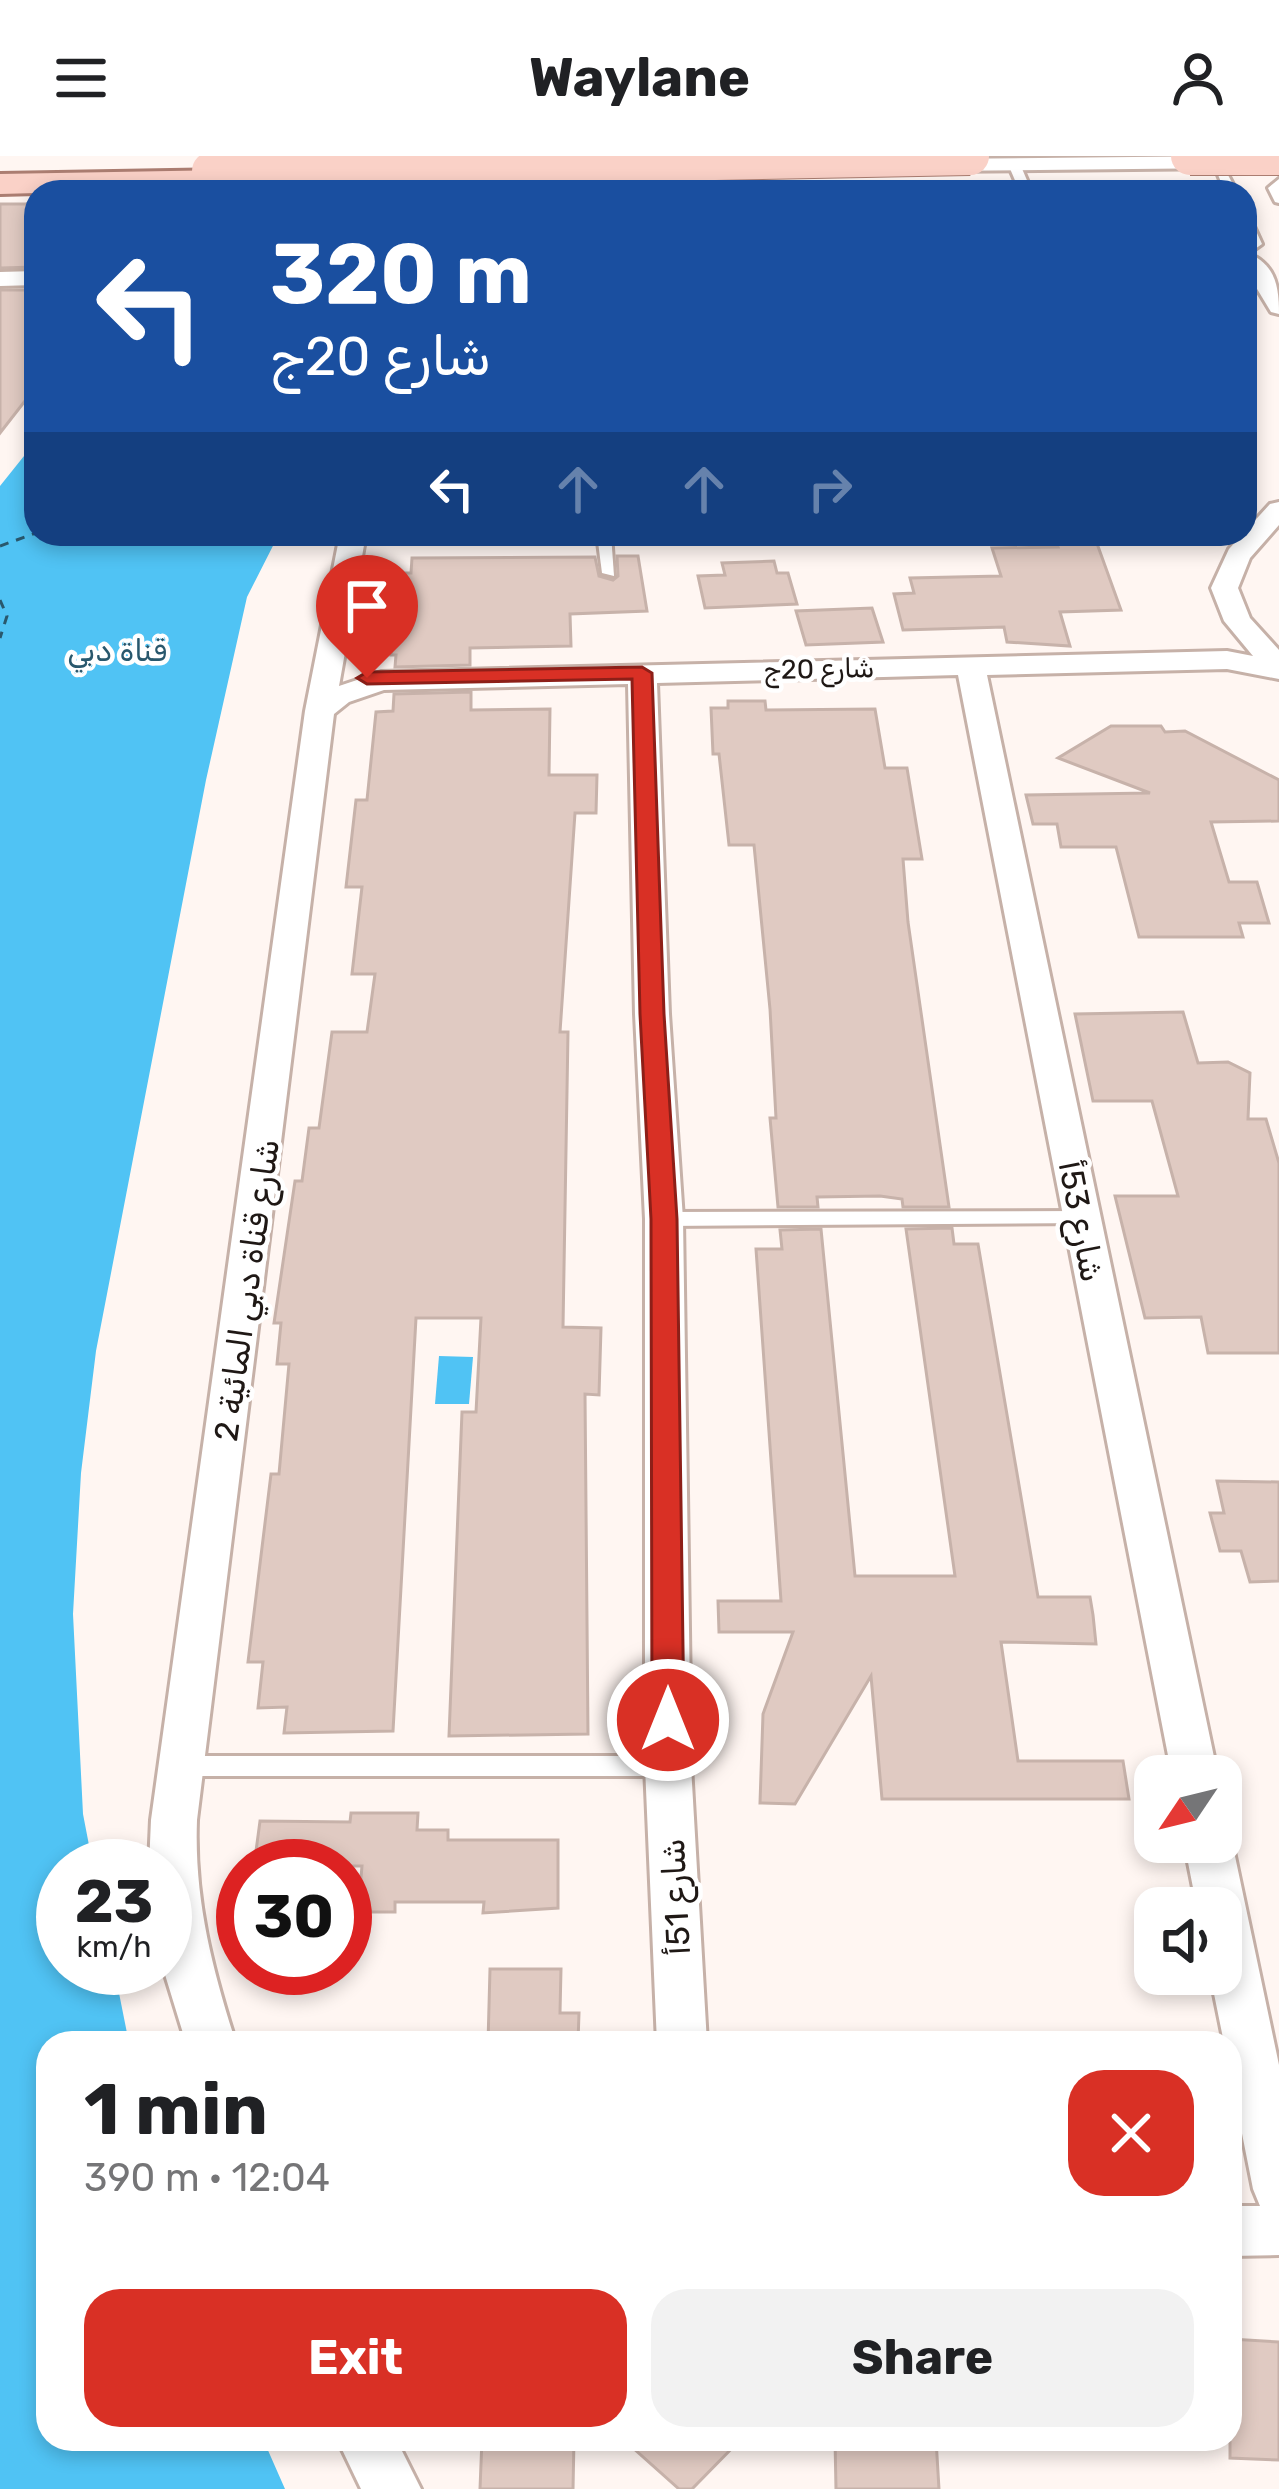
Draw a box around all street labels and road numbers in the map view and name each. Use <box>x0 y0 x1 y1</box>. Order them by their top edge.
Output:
street label: شارع 20ج <box>763 652 875 688</box>
street label: شارع قناة دبي المائية 2 <box>206 1136 293 1445</box>
street label: شارع 53أ <box>1047 1157 1112 1286</box>
street label: شارع 51أ <box>653 1837 702 1956</box>

